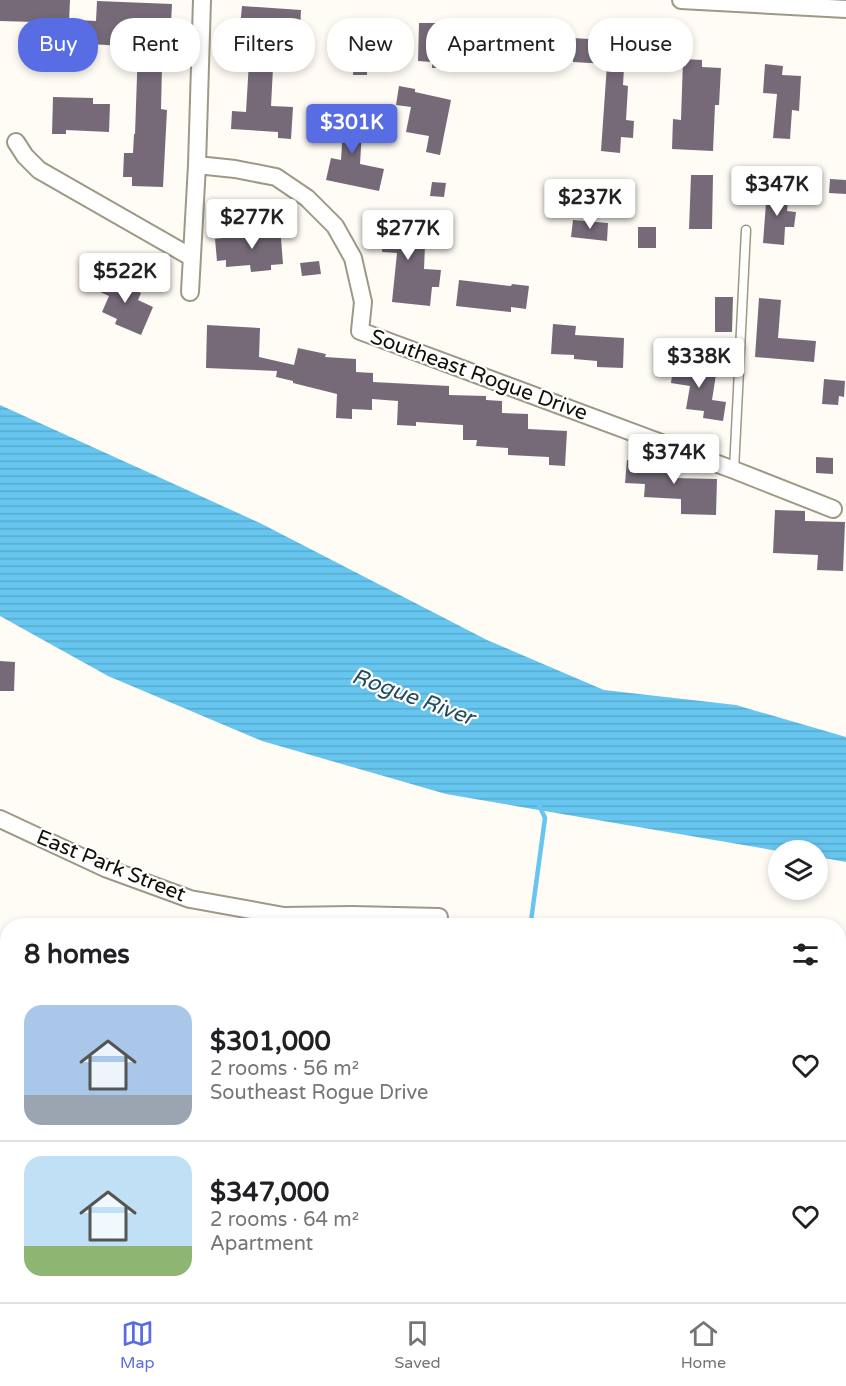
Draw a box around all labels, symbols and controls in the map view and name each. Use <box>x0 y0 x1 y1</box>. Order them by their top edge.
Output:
chip: Buy <box>18 18 98 72</box>
chip: Rent <box>110 18 200 72</box>
chip: Filters <box>212 18 315 72</box>
chip: New <box>327 18 414 72</box>
chip: Apartment <box>426 18 576 72</box>
chip: House <box>588 18 693 72</box>
pin: $301K <box>310 104 394 155</box>
text: $301K <box>320 111 384 135</box>
pin: $347K <box>735 166 819 217</box>
text: $347K <box>745 173 809 197</box>
pin: $237K <box>548 179 632 230</box>
text: $237K <box>558 186 622 210</box>
pin: $277K <box>210 199 294 250</box>
text: $277K <box>220 206 284 230</box>
pin: $277K <box>366 210 450 261</box>
text: $277K <box>376 217 440 241</box>
pin: $522K <box>83 253 167 304</box>
text: $522K <box>93 260 157 284</box>
street label: Southeast Rogue Drive <box>367 324 591 426</box>
pin: $338K <box>657 338 741 389</box>
text: $338K <box>667 345 731 369</box>
pin: $374K <box>632 434 716 485</box>
text: $374K <box>642 441 706 465</box>
water label: Rogue River <box>348 663 480 732</box>
street label: East Park Street <box>33 825 189 907</box>
map controls <box>768 840 828 900</box>
button: layers <box>768 840 828 900</box>
icon: filters <box>789 938 822 971</box>
text: 8 homes <box>24 939 130 970</box>
text: $301,000 <box>210 1026 331 1057</box>
icon: home <box>72 1029 144 1101</box>
icon: heart <box>789 1049 822 1082</box>
text: 2 rooms · 56 m² <box>210 1057 359 1081</box>
text: Southeast Rogue Drive <box>210 1081 428 1105</box>
text: $347,000 <box>210 1177 329 1208</box>
icon: home <box>72 1180 144 1252</box>
icon: heart <box>789 1200 822 1233</box>
text: 2 rooms · 64 m² <box>210 1208 359 1232</box>
text: Apartment <box>210 1232 313 1256</box>
tab: Map <box>120 1317 155 1373</box>
tab: Saved <box>394 1317 441 1373</box>
tab: Home <box>681 1317 726 1373</box>

